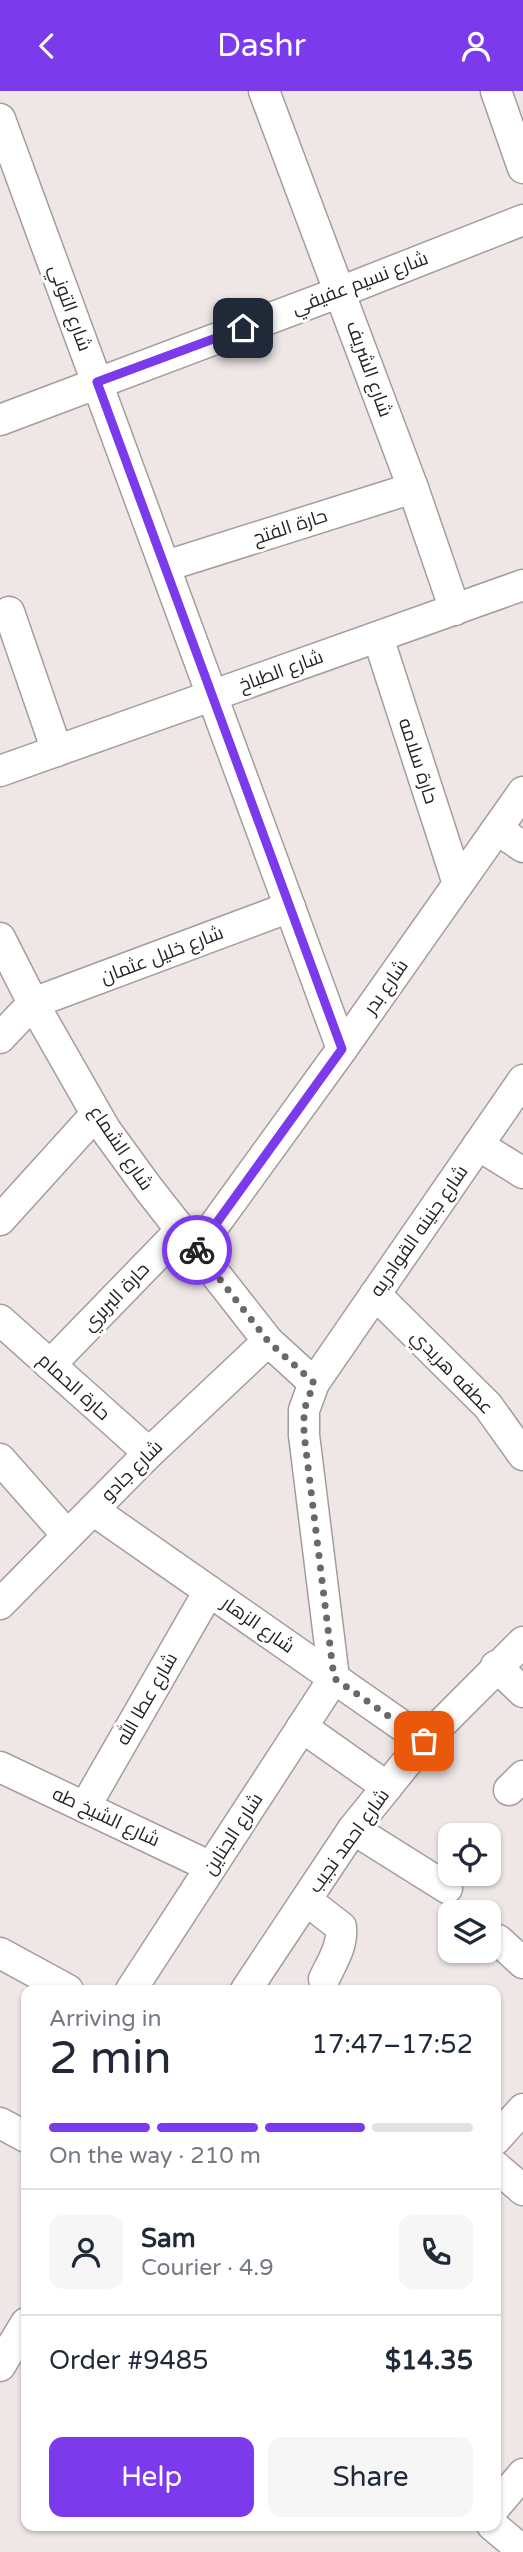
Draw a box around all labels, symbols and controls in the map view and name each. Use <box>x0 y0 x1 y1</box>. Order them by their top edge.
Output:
icon: back <box>28 27 66 65</box>
text: Dashr <box>217 27 306 65</box>
icon: person <box>457 27 495 65</box>
street label: شارع نسيم عفيفي <box>289 247 432 322</box>
street label: شارع التوني <box>41 262 96 355</box>
pin <box>213 298 273 358</box>
icon: home <box>224 309 262 347</box>
street label: شارع الشريف <box>340 318 397 421</box>
street label: حارة الفتح <box>250 505 331 551</box>
street label: شارع الطباخ <box>236 646 327 698</box>
street label: حارة سلامه <box>394 715 442 807</box>
street label: شارع خليل عثمان <box>97 921 227 990</box>
street label: شارع بدر <box>359 955 414 1021</box>
street label: شارع الشماع <box>83 1101 157 1196</box>
street label: شارع جنينه القوادريه <box>365 1161 474 1302</box>
courier <box>162 1215 232 1285</box>
icon: bike <box>178 1231 216 1269</box>
street label: حارة البربري <box>78 1258 156 1338</box>
street label: عطفه هريدي <box>404 1325 497 1421</box>
street label: حارة الحمام <box>32 1349 115 1427</box>
street label: شارع جادو <box>97 1436 169 1508</box>
street label: شارع الزهار <box>216 1591 299 1660</box>
street label: شارع عطا الله <box>110 1648 184 1750</box>
pin <box>394 1711 454 1771</box>
icon: bag <box>405 1722 443 1760</box>
street label: شارع الشيخ طه <box>48 1783 163 1853</box>
street label: شارع احمد نجيب <box>304 1785 396 1898</box>
street label: شارع الجناين <box>198 1789 269 1880</box>
map controls <box>438 1823 501 1963</box>
button: locate <box>438 1823 501 1886</box>
button: layers <box>438 1900 501 1963</box>
text: Arriving in <box>49 2005 162 2033</box>
text: 17:47–17:52 <box>312 2029 473 2060</box>
text: 2 min <box>49 2031 172 2086</box>
text: On the way · 210 m <box>49 2142 261 2170</box>
button: person <box>49 2215 123 2289</box>
button: phone <box>399 2215 473 2289</box>
text: Sam <box>141 2223 196 2254</box>
text: Courier · 4.9 <box>141 2254 274 2282</box>
text: Order #9485 <box>49 2345 209 2376</box>
text: $14.35 <box>385 2345 473 2376</box>
button: Help <box>49 2437 254 2517</box>
button: Share <box>268 2437 473 2517</box>

